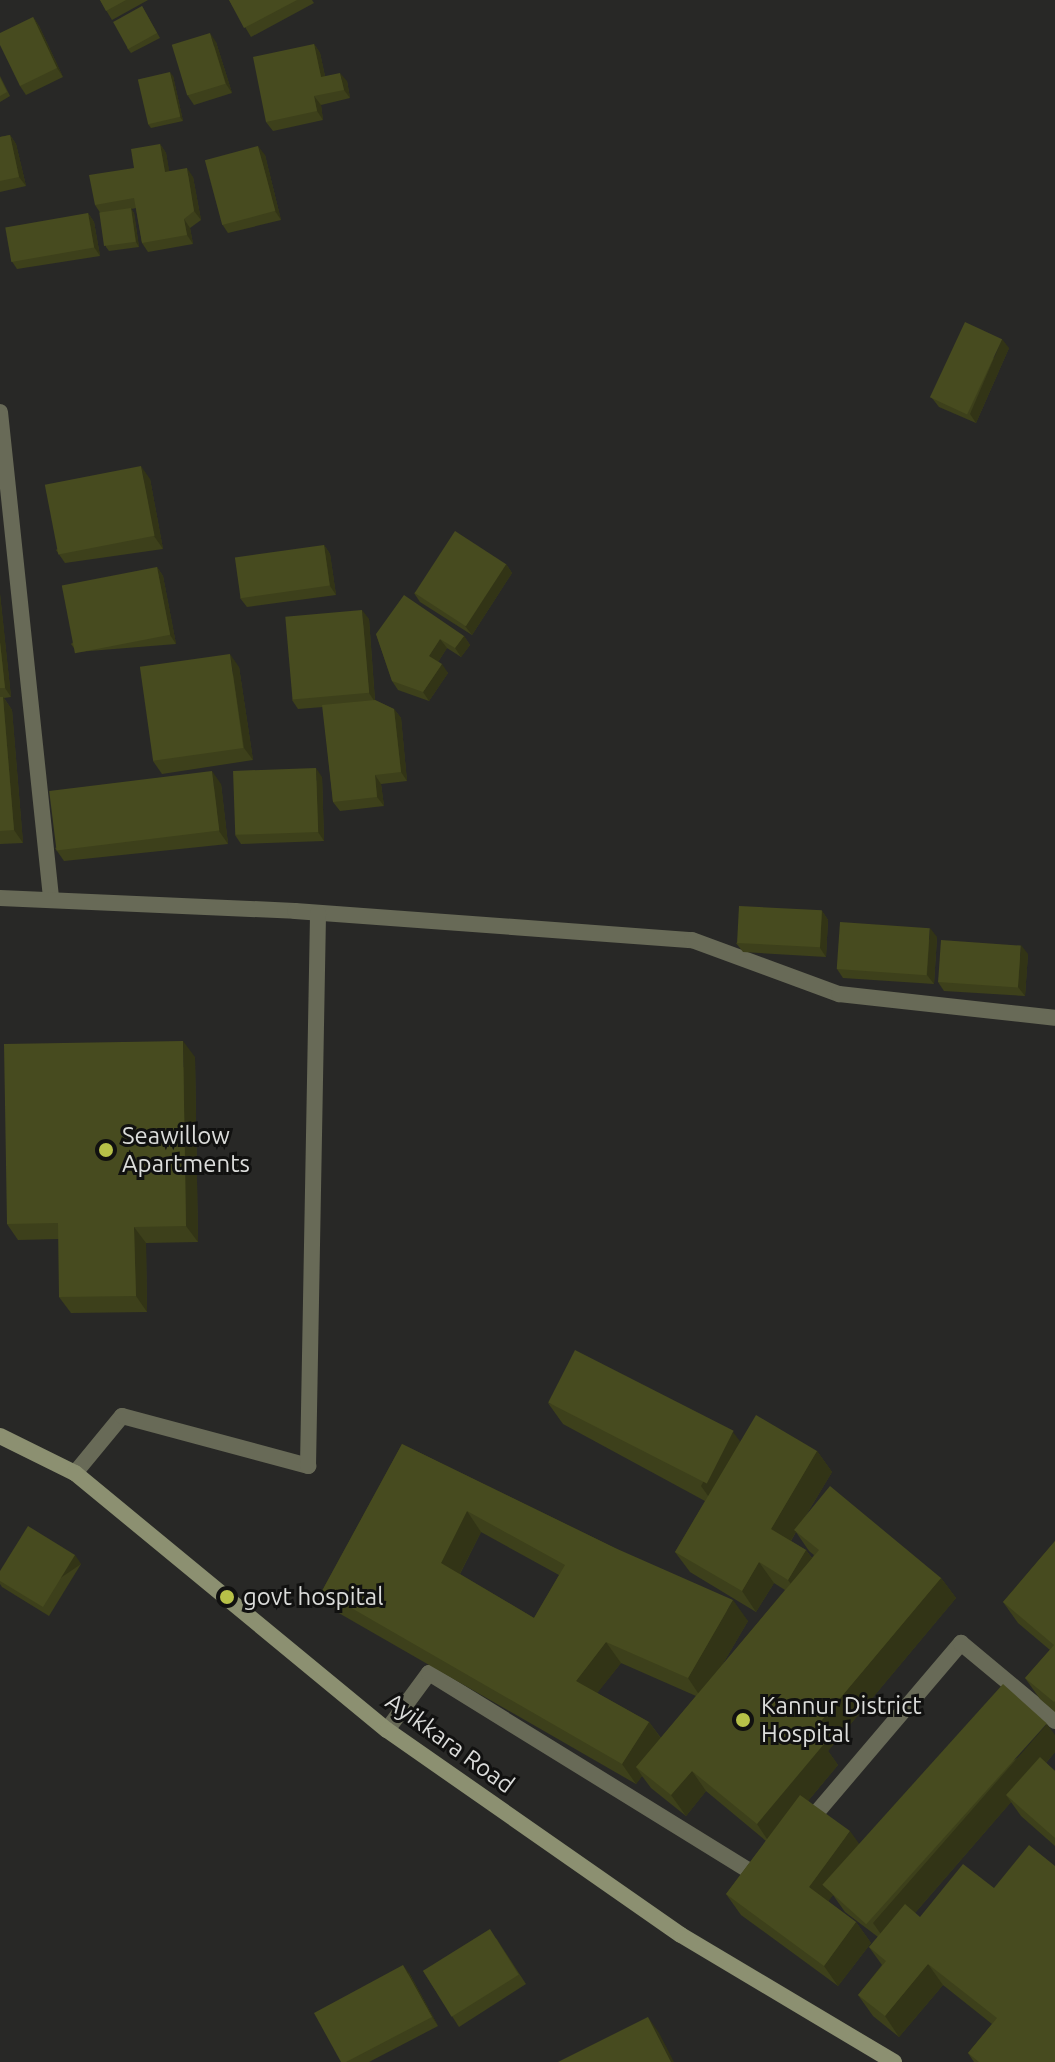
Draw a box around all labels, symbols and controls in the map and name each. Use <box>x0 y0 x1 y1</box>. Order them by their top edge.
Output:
place label: Seawillow Apartments <box>122 1122 250 1178</box>
marker: Seawillow Apartments <box>97 1141 115 1159</box>
place label: govt hospital <box>243 1583 383 1611</box>
marker: govt hospital <box>218 1588 236 1606</box>
street label: Ayikkara Road <box>380 1687 520 1799</box>
place label: Kannur District Hospital <box>761 1692 922 1748</box>
marker: Kannur District Hospital <box>732 1709 754 1731</box>

